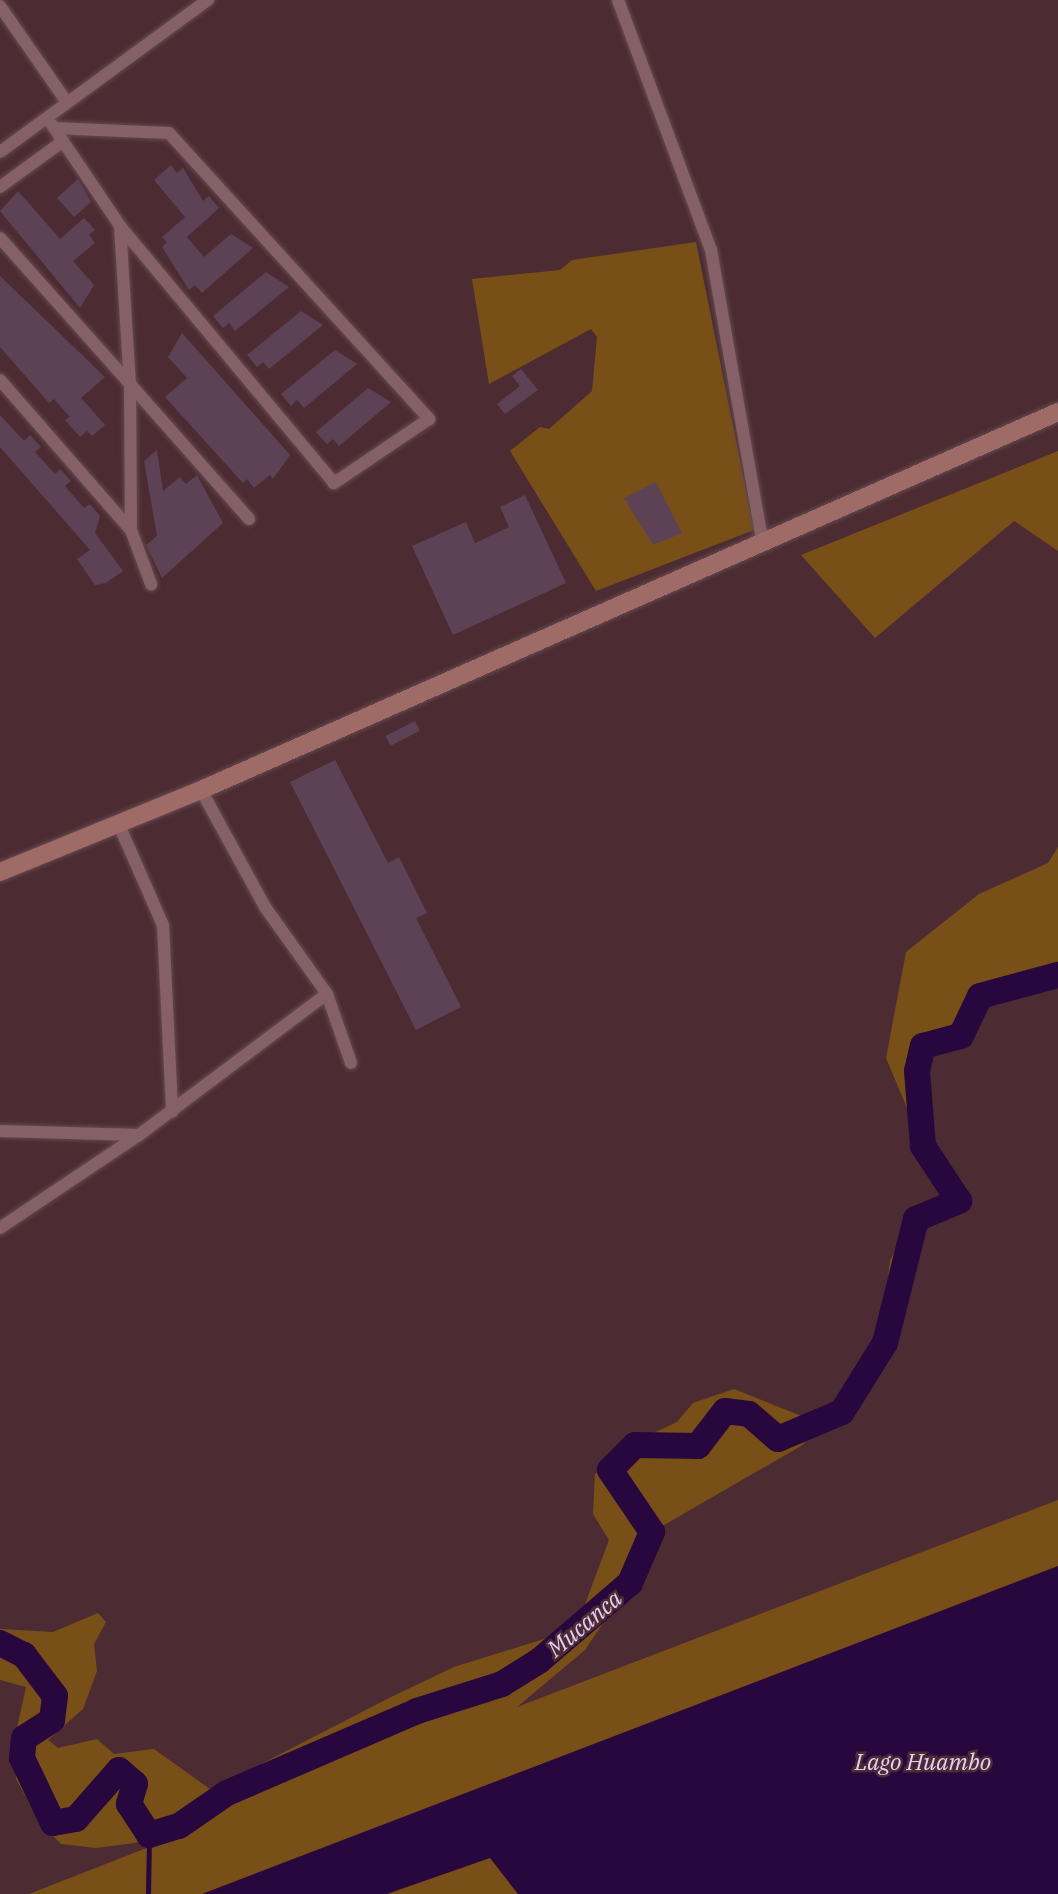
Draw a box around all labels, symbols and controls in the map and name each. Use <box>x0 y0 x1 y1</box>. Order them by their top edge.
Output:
water label: Mucanca <box>541 1584 627 1662</box>
water label: Lago Huambo <box>855 1747 991 1775</box>

